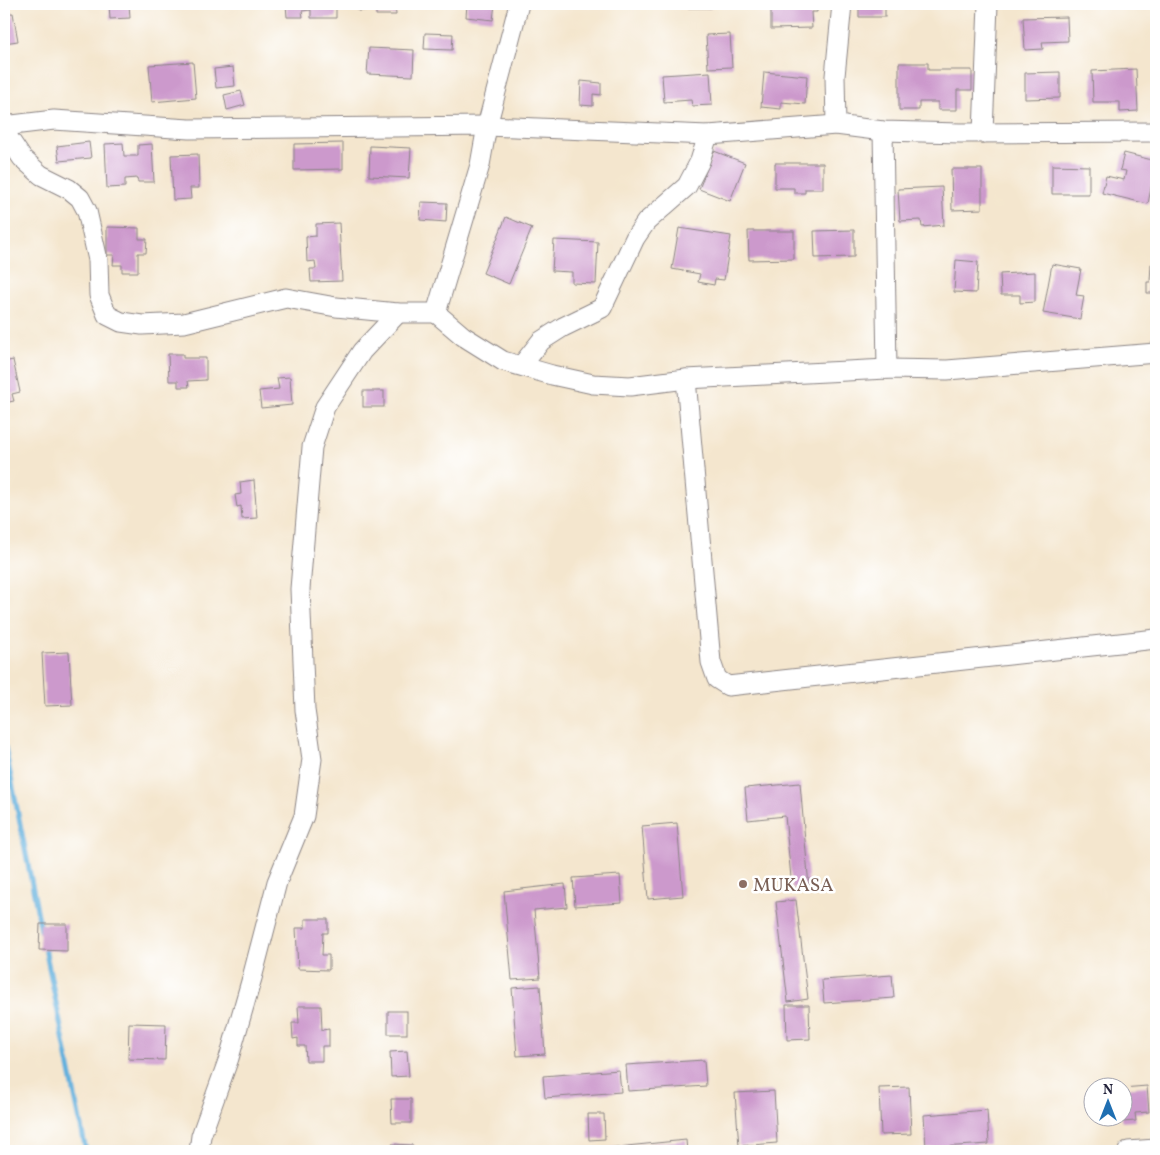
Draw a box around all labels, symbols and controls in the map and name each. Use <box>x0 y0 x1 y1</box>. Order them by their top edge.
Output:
place label: MUKASA <box>753 873 834 899</box>
marker: MUKASA <box>737 878 749 890</box>
north arrow <box>1082 1078 1132 1128</box>
text: N <box>1103 1081 1113 1100</box>

